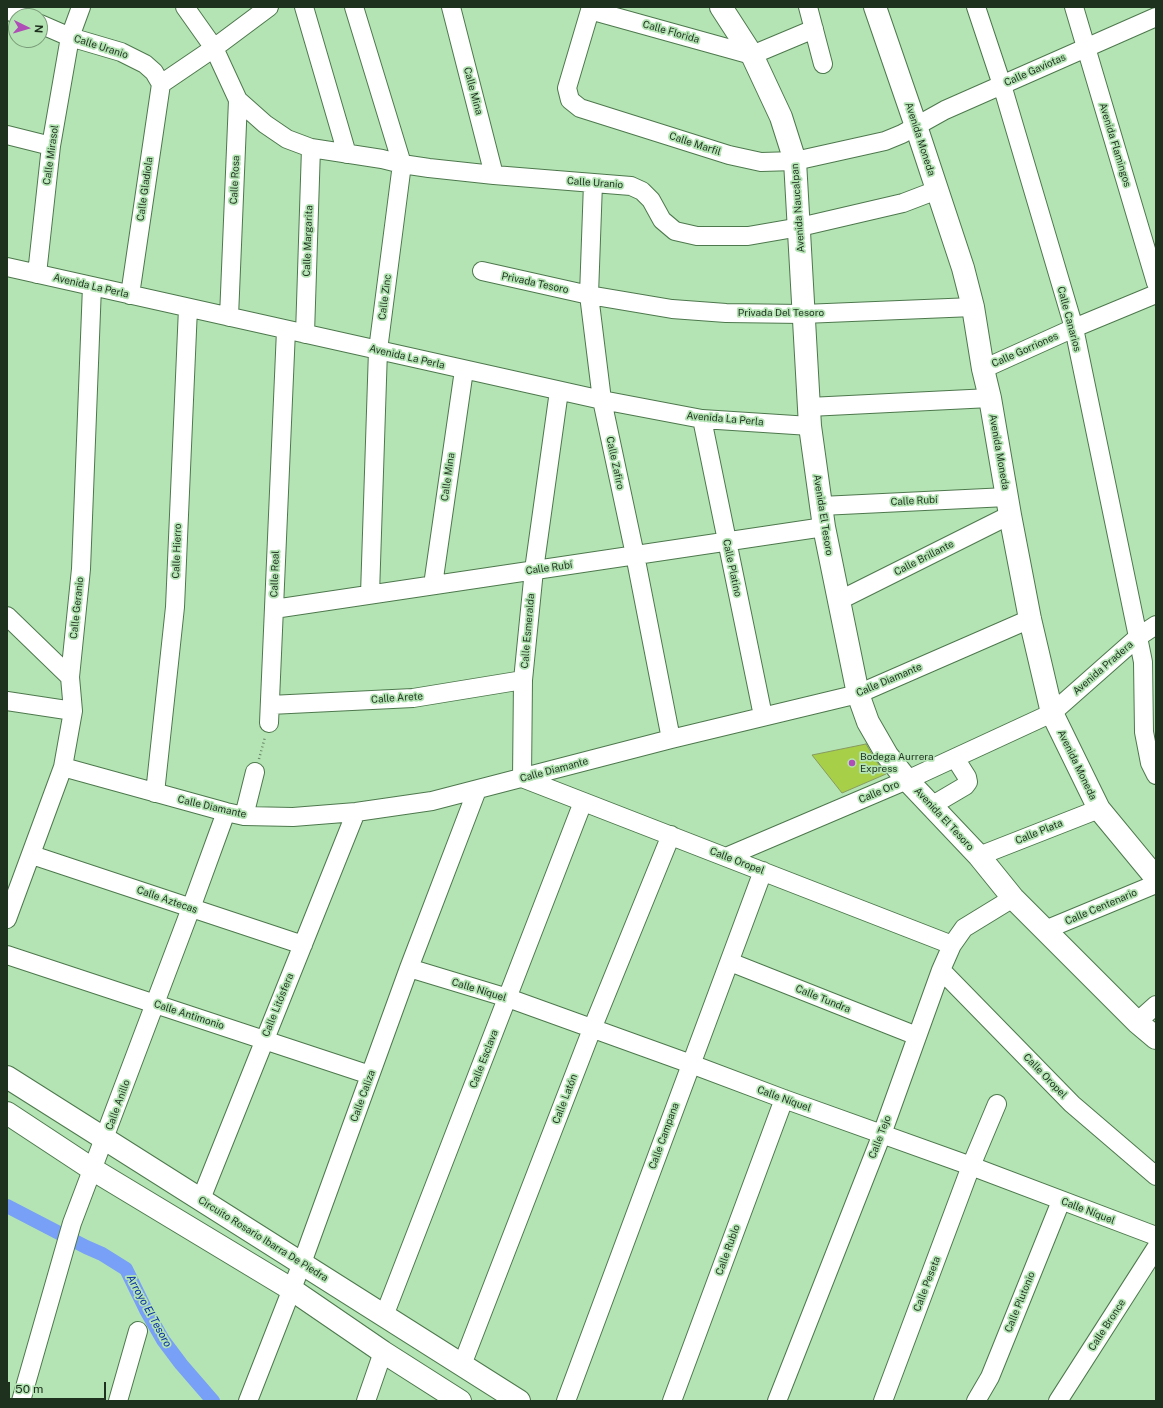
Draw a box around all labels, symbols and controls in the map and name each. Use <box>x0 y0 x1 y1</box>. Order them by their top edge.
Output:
north arrow <box>8 8 48 48</box>
street label: Calle Florida <box>641 18 701 46</box>
text: N <box>33 24 45 34</box>
street label: Calle Uranio <box>72 33 130 61</box>
street label: Calle Gaviotas <box>1002 51 1068 89</box>
street label: Calle Mina <box>461 66 485 116</box>
street label: Avenida Moneda <box>902 101 938 177</box>
street label: Avenida Flamingos <box>1096 101 1134 189</box>
street label: Calle Mirasol <box>41 124 61 186</box>
street label: Calle Marfil <box>668 130 722 158</box>
street label: Calle Rosa <box>228 155 242 205</box>
street label: Calle Gladiola <box>135 156 155 222</box>
street label: Avenida Naucalpan <box>789 163 807 253</box>
street label: Calle Uranio <box>567 175 623 191</box>
street label: Calle Margarita <box>301 205 315 277</box>
street label: Privada Tesoro <box>500 270 570 296</box>
street label: Avenida La Perla <box>52 271 130 301</box>
street label: Calle Zinc <box>376 273 394 321</box>
street label: Calle Canarios <box>1055 285 1083 353</box>
street label: Privada Del Tesoro <box>738 307 824 319</box>
street label: Calle Gorriones <box>990 330 1060 370</box>
street label: Avenida La Perla <box>368 342 446 372</box>
street label: Avenida La Perla <box>686 410 764 428</box>
street label: Avenida Moneda <box>986 413 1012 491</box>
street label: Calle Zafiro <box>604 435 626 491</box>
street label: Calle Mina <box>439 452 457 502</box>
street label: Avenida El Tesoro <box>811 474 835 556</box>
street label: Calle Rubí <box>890 494 938 508</box>
street label: Calle Hierro <box>170 523 184 579</box>
street label: Calle Platino <box>720 538 744 598</box>
street label: Calle Brillante <box>892 538 956 578</box>
street label: Calle Real <box>268 550 282 598</box>
street label: Calle Rubí <box>525 559 573 577</box>
street label: Calle Geranio <box>68 576 86 640</box>
street label: Calle Esmeralda <box>519 593 537 669</box>
street label: Avenida Pradera <box>1070 639 1136 697</box>
street label: Calle Diamante <box>854 661 924 699</box>
street label: Calle Arete <box>371 690 423 706</box>
street label: Avenida Moneda <box>1055 728 1099 802</box>
place label: Bodega Aurrera Express <box>860 751 934 774</box>
street label: Calle Diamante <box>519 755 589 785</box>
marker: Bodega Aurrera Express <box>847 758 857 768</box>
street label: Calle Oro <box>857 778 901 806</box>
street label: Avenida El Tesoro <box>912 785 976 853</box>
street label: Calle Diamante <box>176 793 248 821</box>
street label: Calle Plata <box>1014 817 1064 847</box>
street label: Calle Oropel <box>708 845 766 877</box>
street label: Calle Aztecas <box>135 884 199 916</box>
street label: Calle Centenario <box>1063 886 1139 928</box>
street label: Calle Litósfera <box>260 971 296 1039</box>
street label: Calle Níquel <box>450 976 508 1004</box>
street label: Calle Tundra <box>794 982 852 1016</box>
street label: Calle Antimonio <box>152 998 226 1032</box>
street label: Calle Esclava <box>467 1028 501 1090</box>
street label: Calle Oropel <box>1021 1051 1069 1101</box>
street label: Calle Caliza <box>348 1068 378 1124</box>
street label: Calle Latón <box>550 1072 580 1126</box>
street label: Calle Anillo <box>103 1078 133 1132</box>
street label: Calle Níquel <box>755 1084 813 1114</box>
street label: Calle Campana <box>646 1101 682 1171</box>
street label: Calle Tejo <box>866 1114 894 1160</box>
street label: Circuito Rosario Ibarra De Piedra <box>196 1194 330 1284</box>
street label: Calle Níquel <box>1059 1195 1117 1227</box>
street label: Calle Rublo <box>713 1223 743 1277</box>
street label: Calle Peseta <box>911 1255 943 1313</box>
street label: Calle Plutonio <box>1002 1270 1038 1334</box>
water label: Arroyo El Tesoro <box>124 1272 174 1350</box>
street label: Calle Bronce <box>1086 1297 1128 1353</box>
scale bar <box>10 1374 108 1400</box>
text: 50 m <box>15 1382 43 1396</box>

